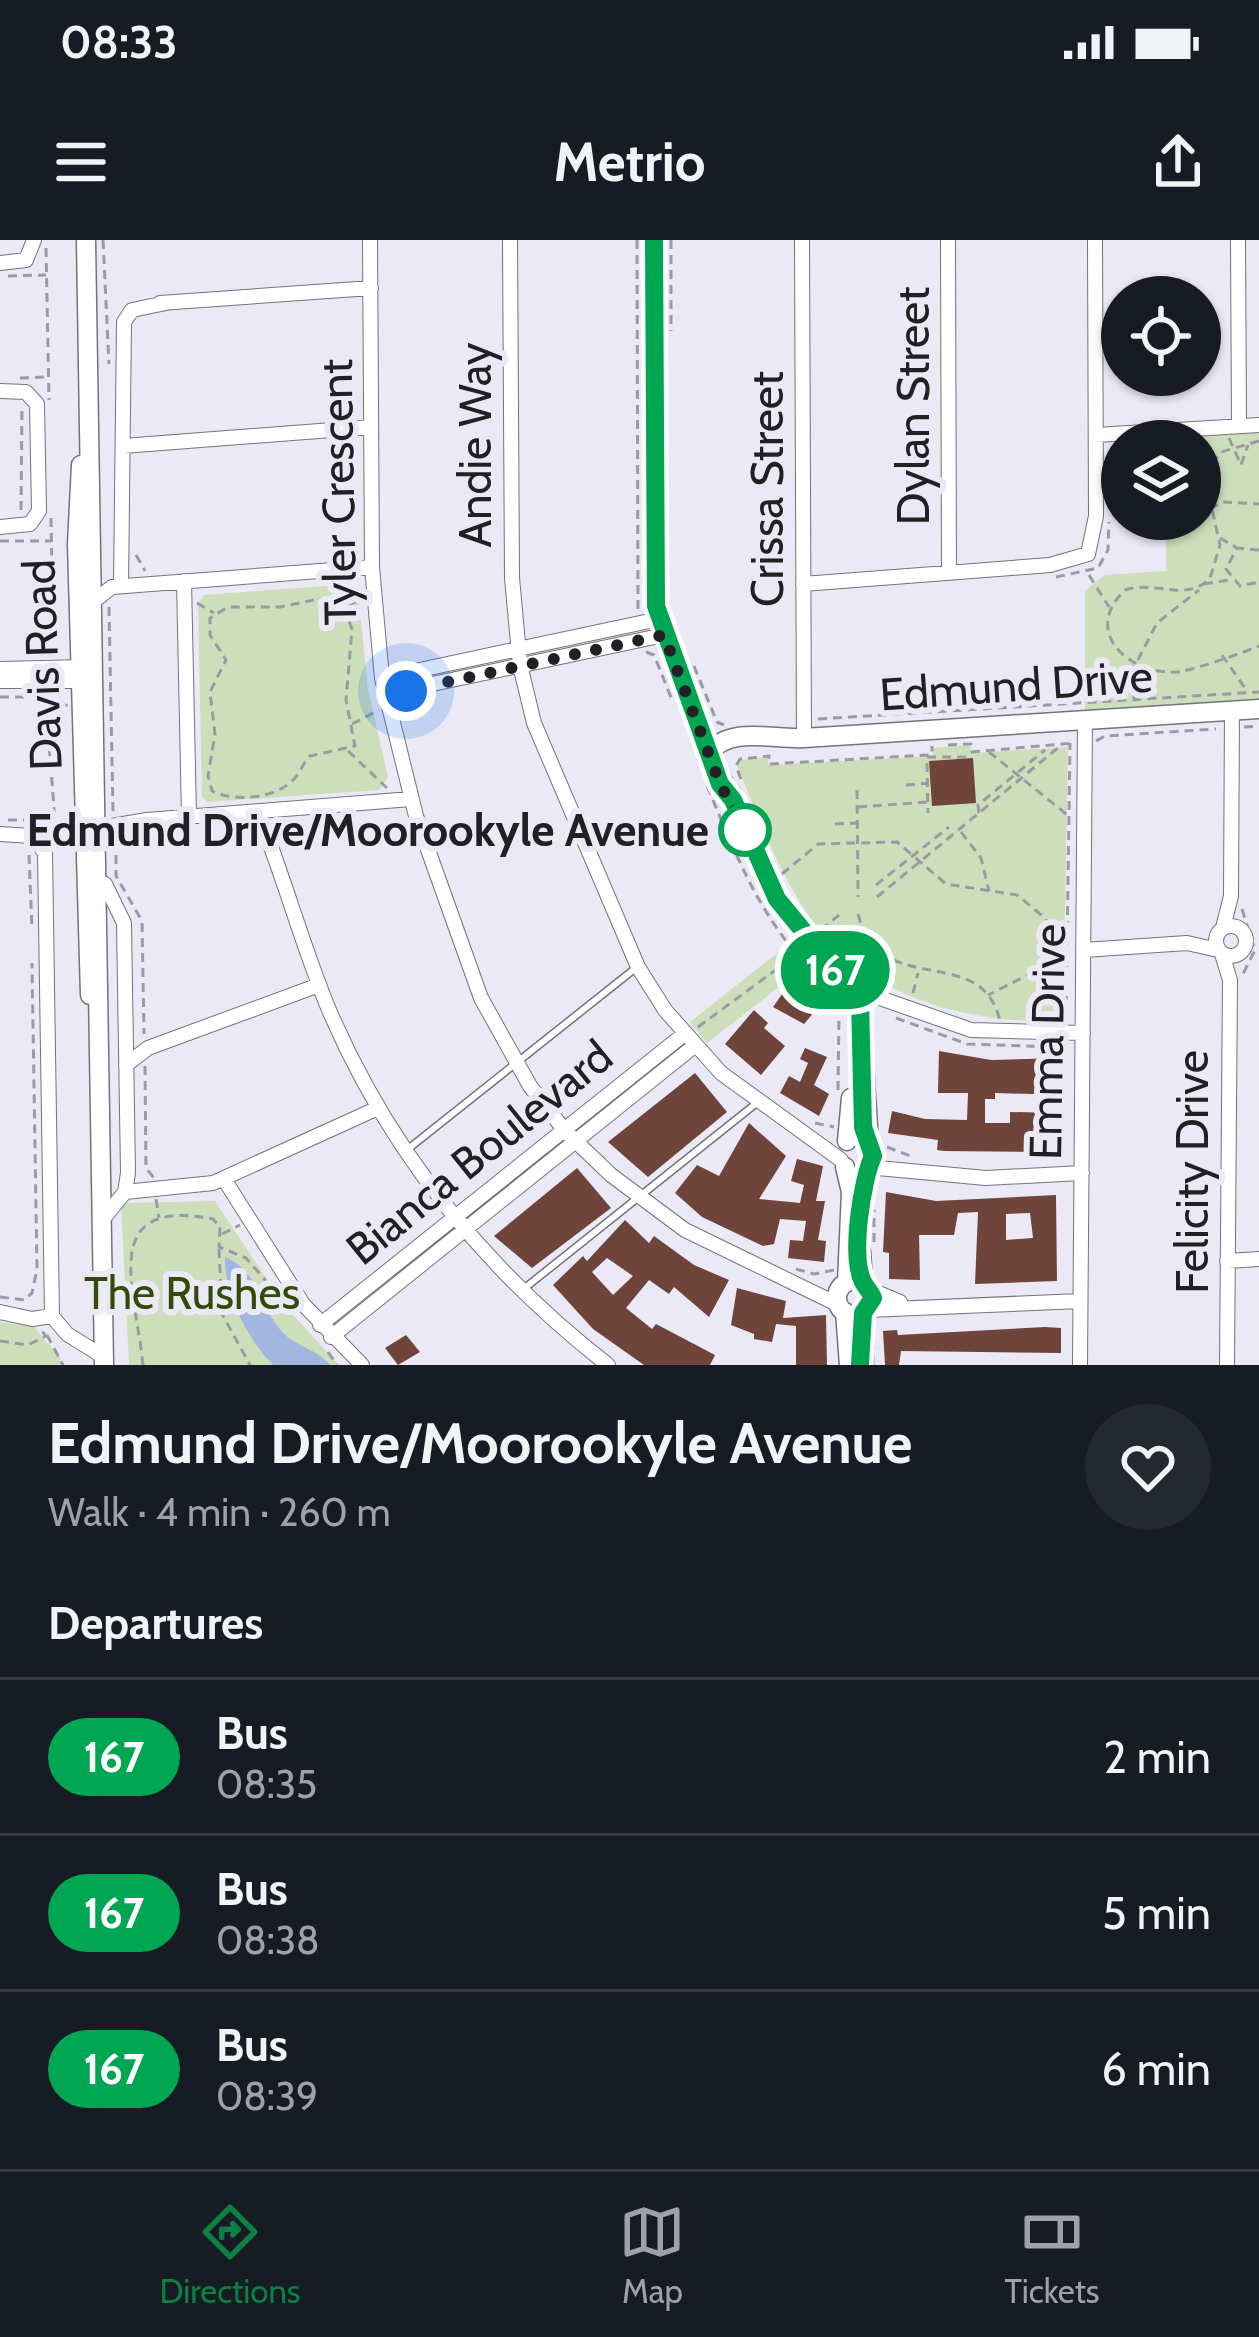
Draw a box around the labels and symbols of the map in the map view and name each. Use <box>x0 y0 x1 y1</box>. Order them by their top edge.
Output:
street label: Dylan Street <box>886 287 940 525</box>
street label: Andie Way <box>448 342 502 547</box>
street label: Tyler Crescent <box>309 358 367 626</box>
street label: Crissa Street <box>740 371 794 607</box>
street label: Davis Road <box>11 559 73 771</box>
street label: Edmund Drive <box>878 649 1154 721</box>
your location <box>376 661 436 721</box>
place label: Edmund Drive/Moorookyle Avenue <box>27 803 709 857</box>
marker: Edmund Drive/Moorookyle Avenue <box>720 805 770 855</box>
street label: Emma Drive <box>1018 923 1076 1161</box>
line badge: 167 <box>766 931 904 1009</box>
street label: Bianca Boulevard <box>335 1029 623 1275</box>
street label: Felicity Drive <box>1165 1050 1219 1294</box>
park label: The Rushes <box>84 1266 300 1320</box>

